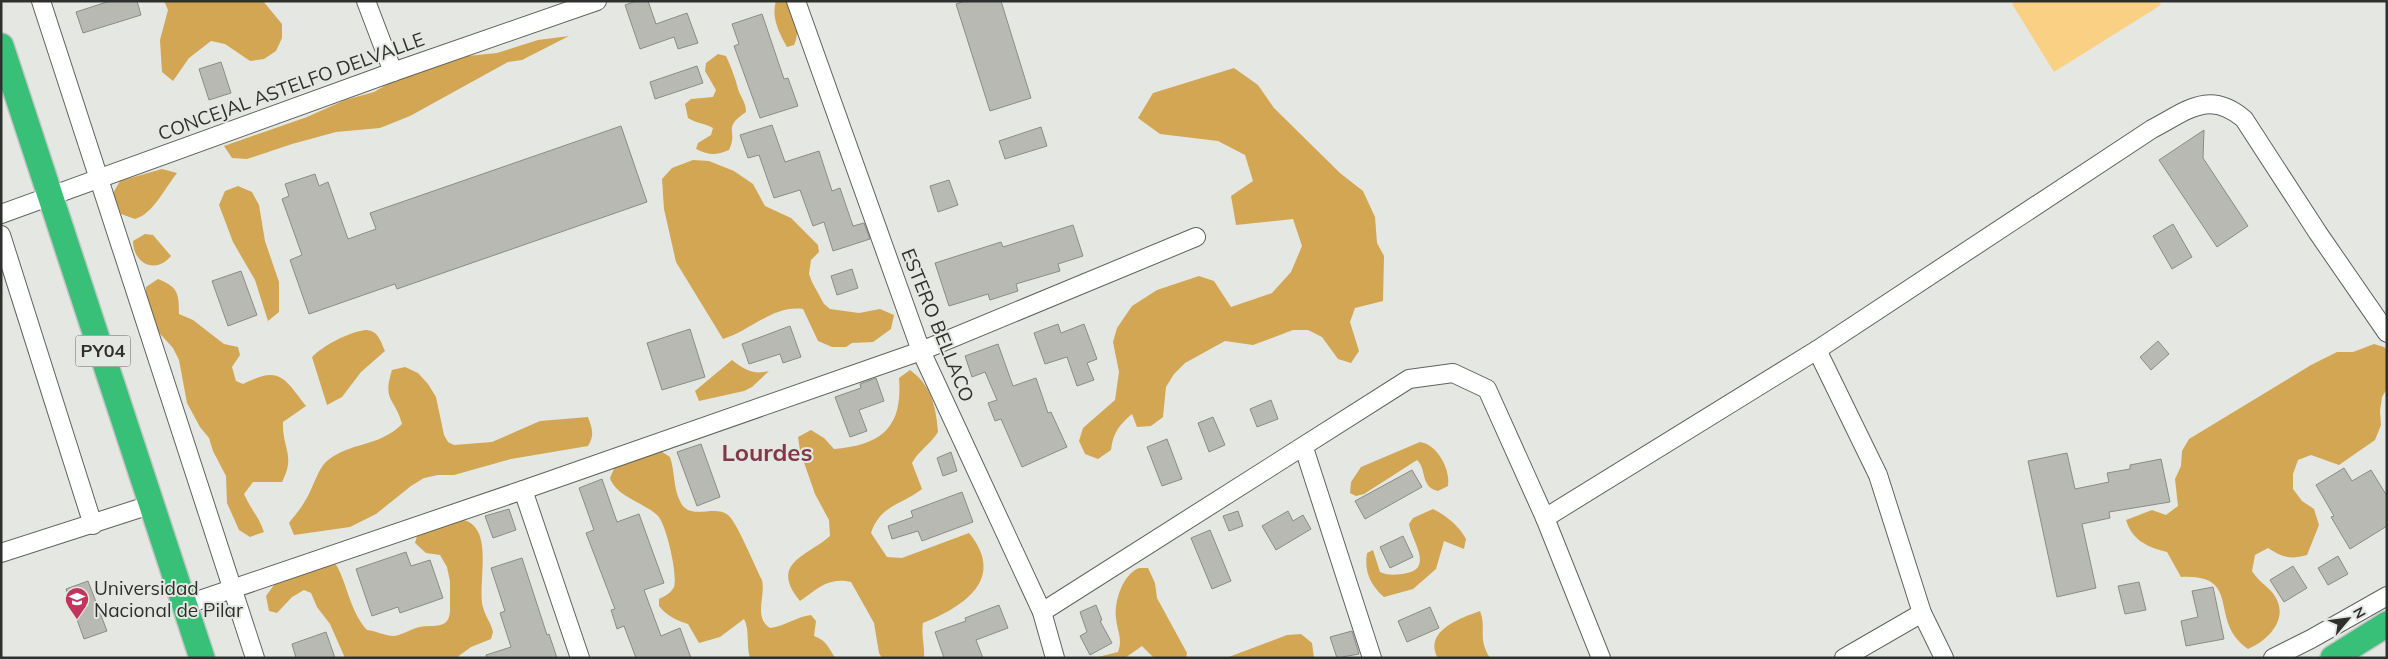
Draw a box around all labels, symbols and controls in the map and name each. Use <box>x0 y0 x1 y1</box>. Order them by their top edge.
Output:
street label: CONCEJAL ASTELFO DELVALLE <box>155 27 427 145</box>
street label: ESTERO BELLACO <box>896 245 980 405</box>
road number: PY04 <box>76 336 130 366</box>
district label: Lourdes <box>721 437 813 467</box>
place label: Universidad Nacional de Pilar <box>94 576 243 622</box>
school or university icon: Universidad Nacional de Pilar <box>64 586 90 620</box>
north arrow <box>2323 594 2373 644</box>
text: N <box>2349 604 2370 622</box>

